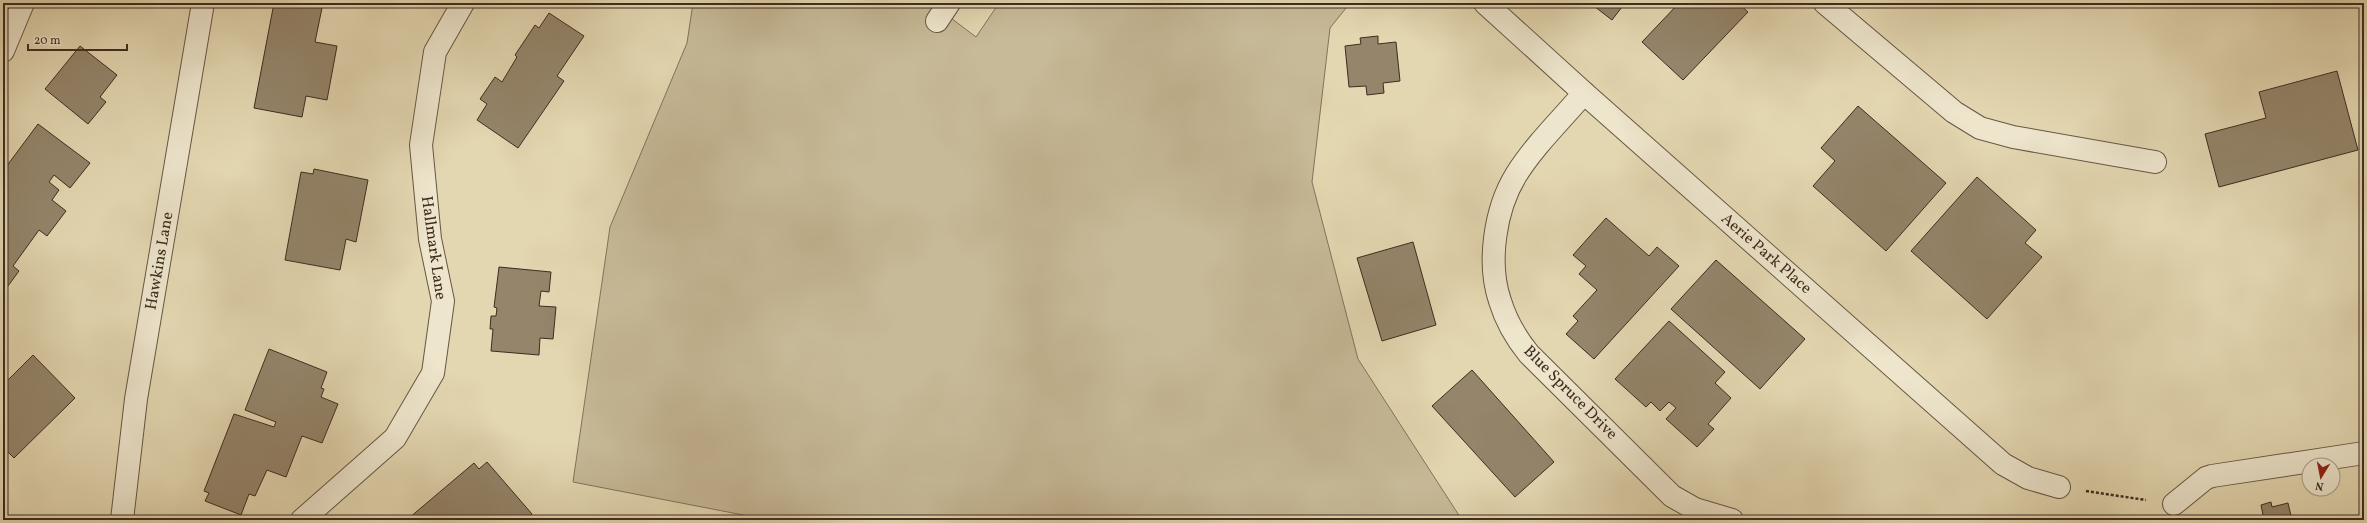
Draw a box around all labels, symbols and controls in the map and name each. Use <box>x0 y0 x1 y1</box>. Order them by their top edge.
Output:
scale bar <box>28 26 127 52</box>
text: 20 m <box>34 33 61 49</box>
street label: Hallmark Lane <box>415 195 451 301</box>
street label: Aerie Park Place <box>1716 208 1816 300</box>
street label: Hawkins Lane <box>141 210 179 312</box>
street label: Blue Spruce Drive <box>1518 341 1622 445</box>
north arrow <box>2301 457 2341 497</box>
text: N <box>2314 477 2325 493</box>

